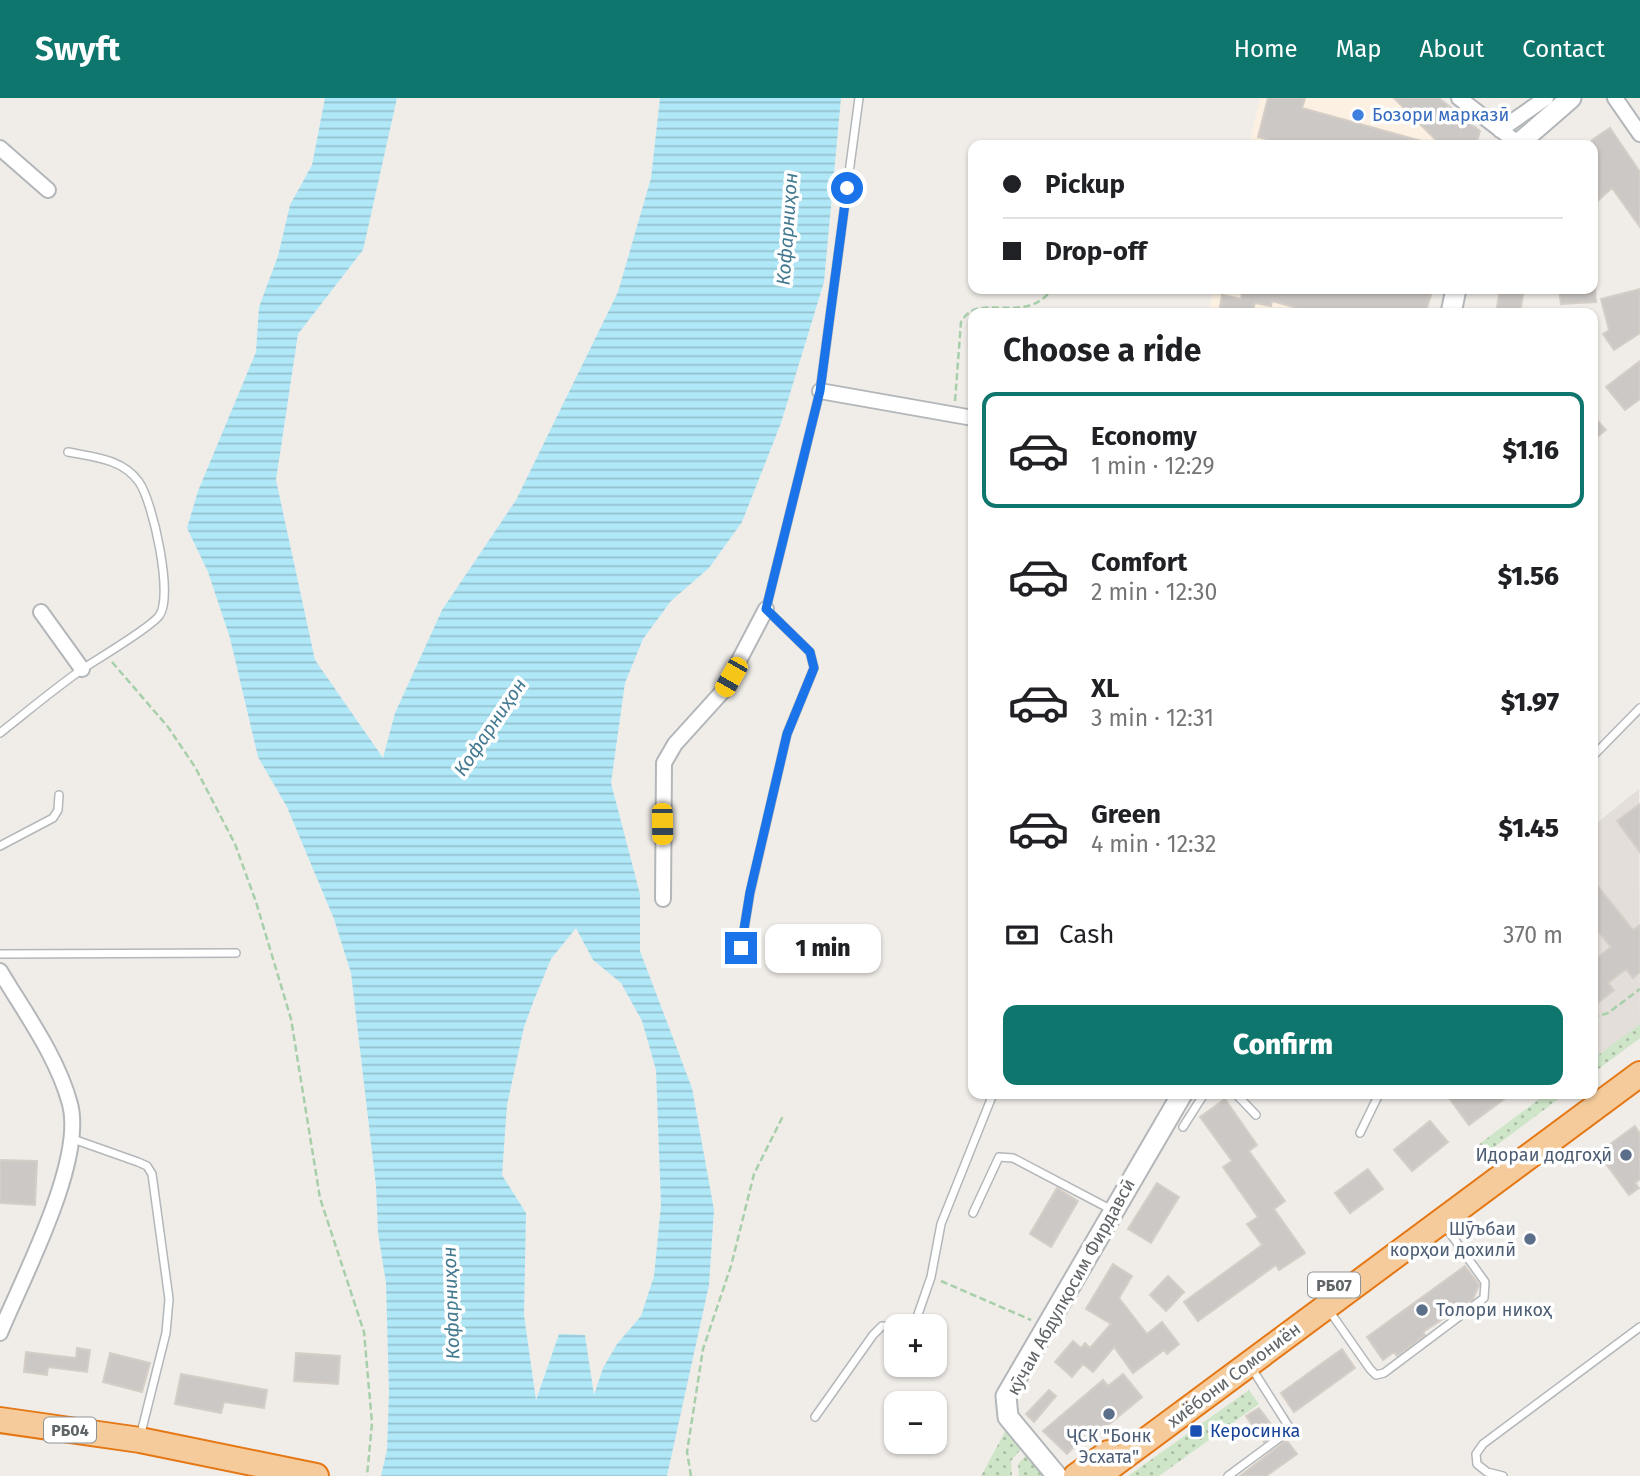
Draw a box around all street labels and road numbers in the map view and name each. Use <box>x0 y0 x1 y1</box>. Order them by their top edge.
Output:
street label: кӯчаи Абдулқосим Фирдавсӣ <box>1002 1175 1140 1399</box>
road number: РБ07 <box>1308 1273 1360 1298</box>
street label: хиёбони Сомониён <box>1163 1318 1305 1432</box>
road number: РБ04 <box>44 1418 96 1442</box>

